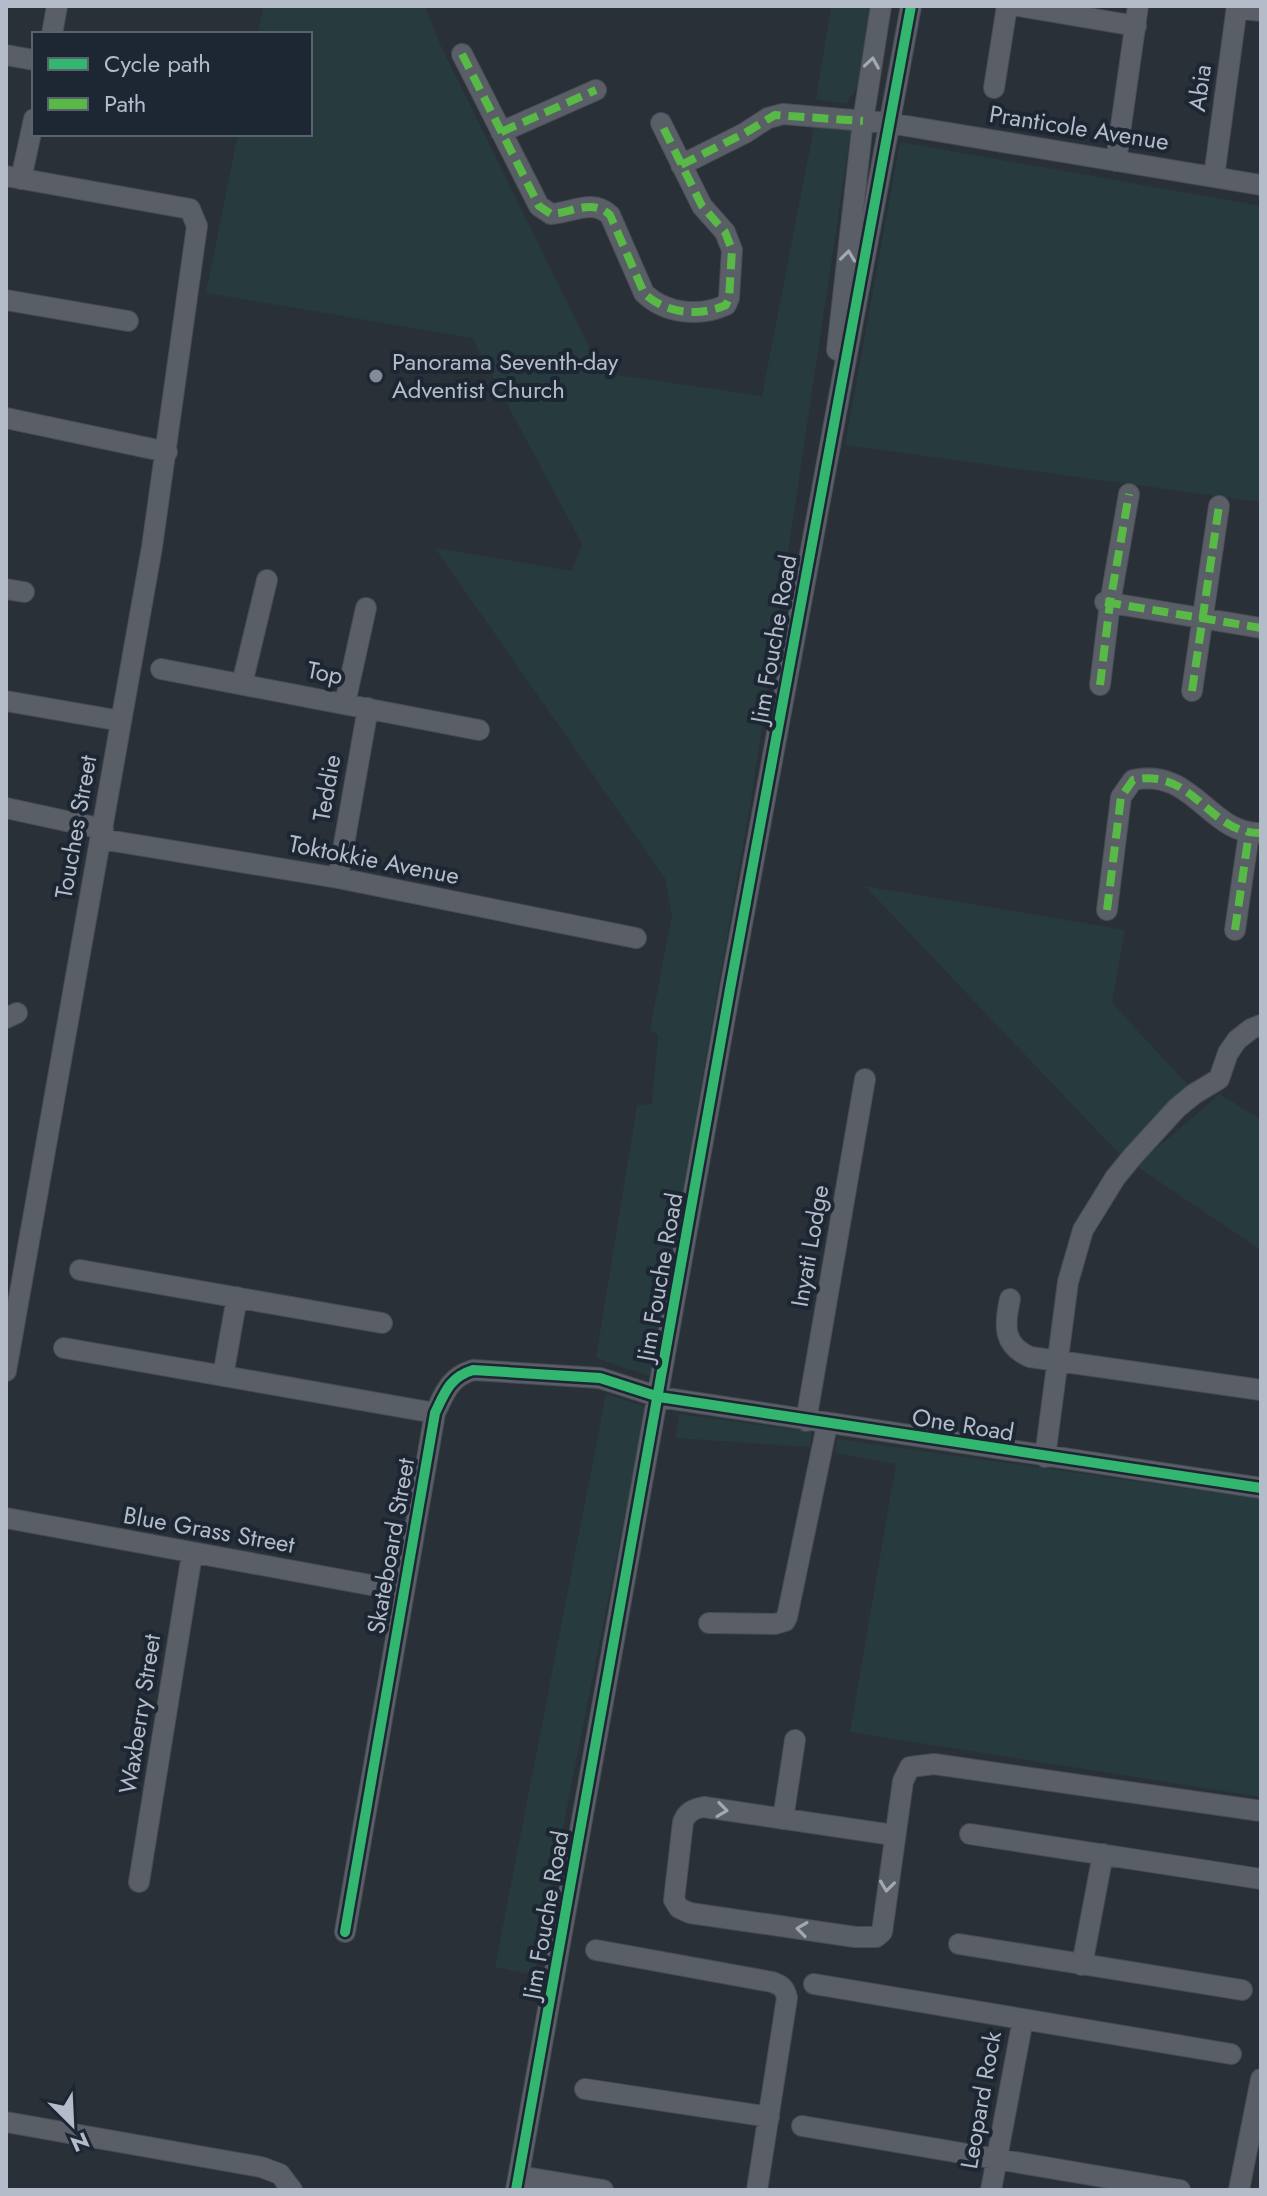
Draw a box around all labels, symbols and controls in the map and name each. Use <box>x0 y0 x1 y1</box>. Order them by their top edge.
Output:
legend <box>32 32 312 136</box>
text: Cycle path <box>104 46 211 81</box>
one-way arrow <box>863 57 880 70</box>
street label: Abia <box>1179 62 1220 114</box>
text: Path <box>104 86 146 121</box>
street label: Pranticole Avenue <box>987 96 1171 159</box>
one-way arrow <box>839 249 856 262</box>
place label: Panorama Seventh-day Adventist Church <box>392 344 619 407</box>
marker: Panorama Seventh-day Adventist Church <box>367 367 385 385</box>
street label: Jim Fouche Road <box>741 552 806 729</box>
street label: Top <box>304 652 346 693</box>
street label: Touches Street <box>46 752 105 901</box>
street label: Teddie <box>303 752 350 824</box>
street label: Toktokkie Avenue <box>286 826 462 893</box>
street label: Inyati Lodge <box>782 1182 837 1310</box>
street label: Jim Fouche Road <box>627 1190 692 1367</box>
street label: One Road <box>910 1399 1017 1450</box>
street label: Skateboard Street <box>358 1455 423 1637</box>
street label: Blue Grass Street <box>121 1497 298 1562</box>
street label: Waxberry Street <box>110 1631 169 1796</box>
one-way arrow <box>715 1801 729 1818</box>
street label: Jim Fouche Road <box>513 1828 578 2005</box>
one-way arrow <box>879 1880 896 1893</box>
one-way arrow <box>796 1921 809 1938</box>
street label: Leopard Rock <box>951 2028 1010 2171</box>
north arrow <box>32 2084 112 2164</box>
text: N <box>66 2124 95 2160</box>

